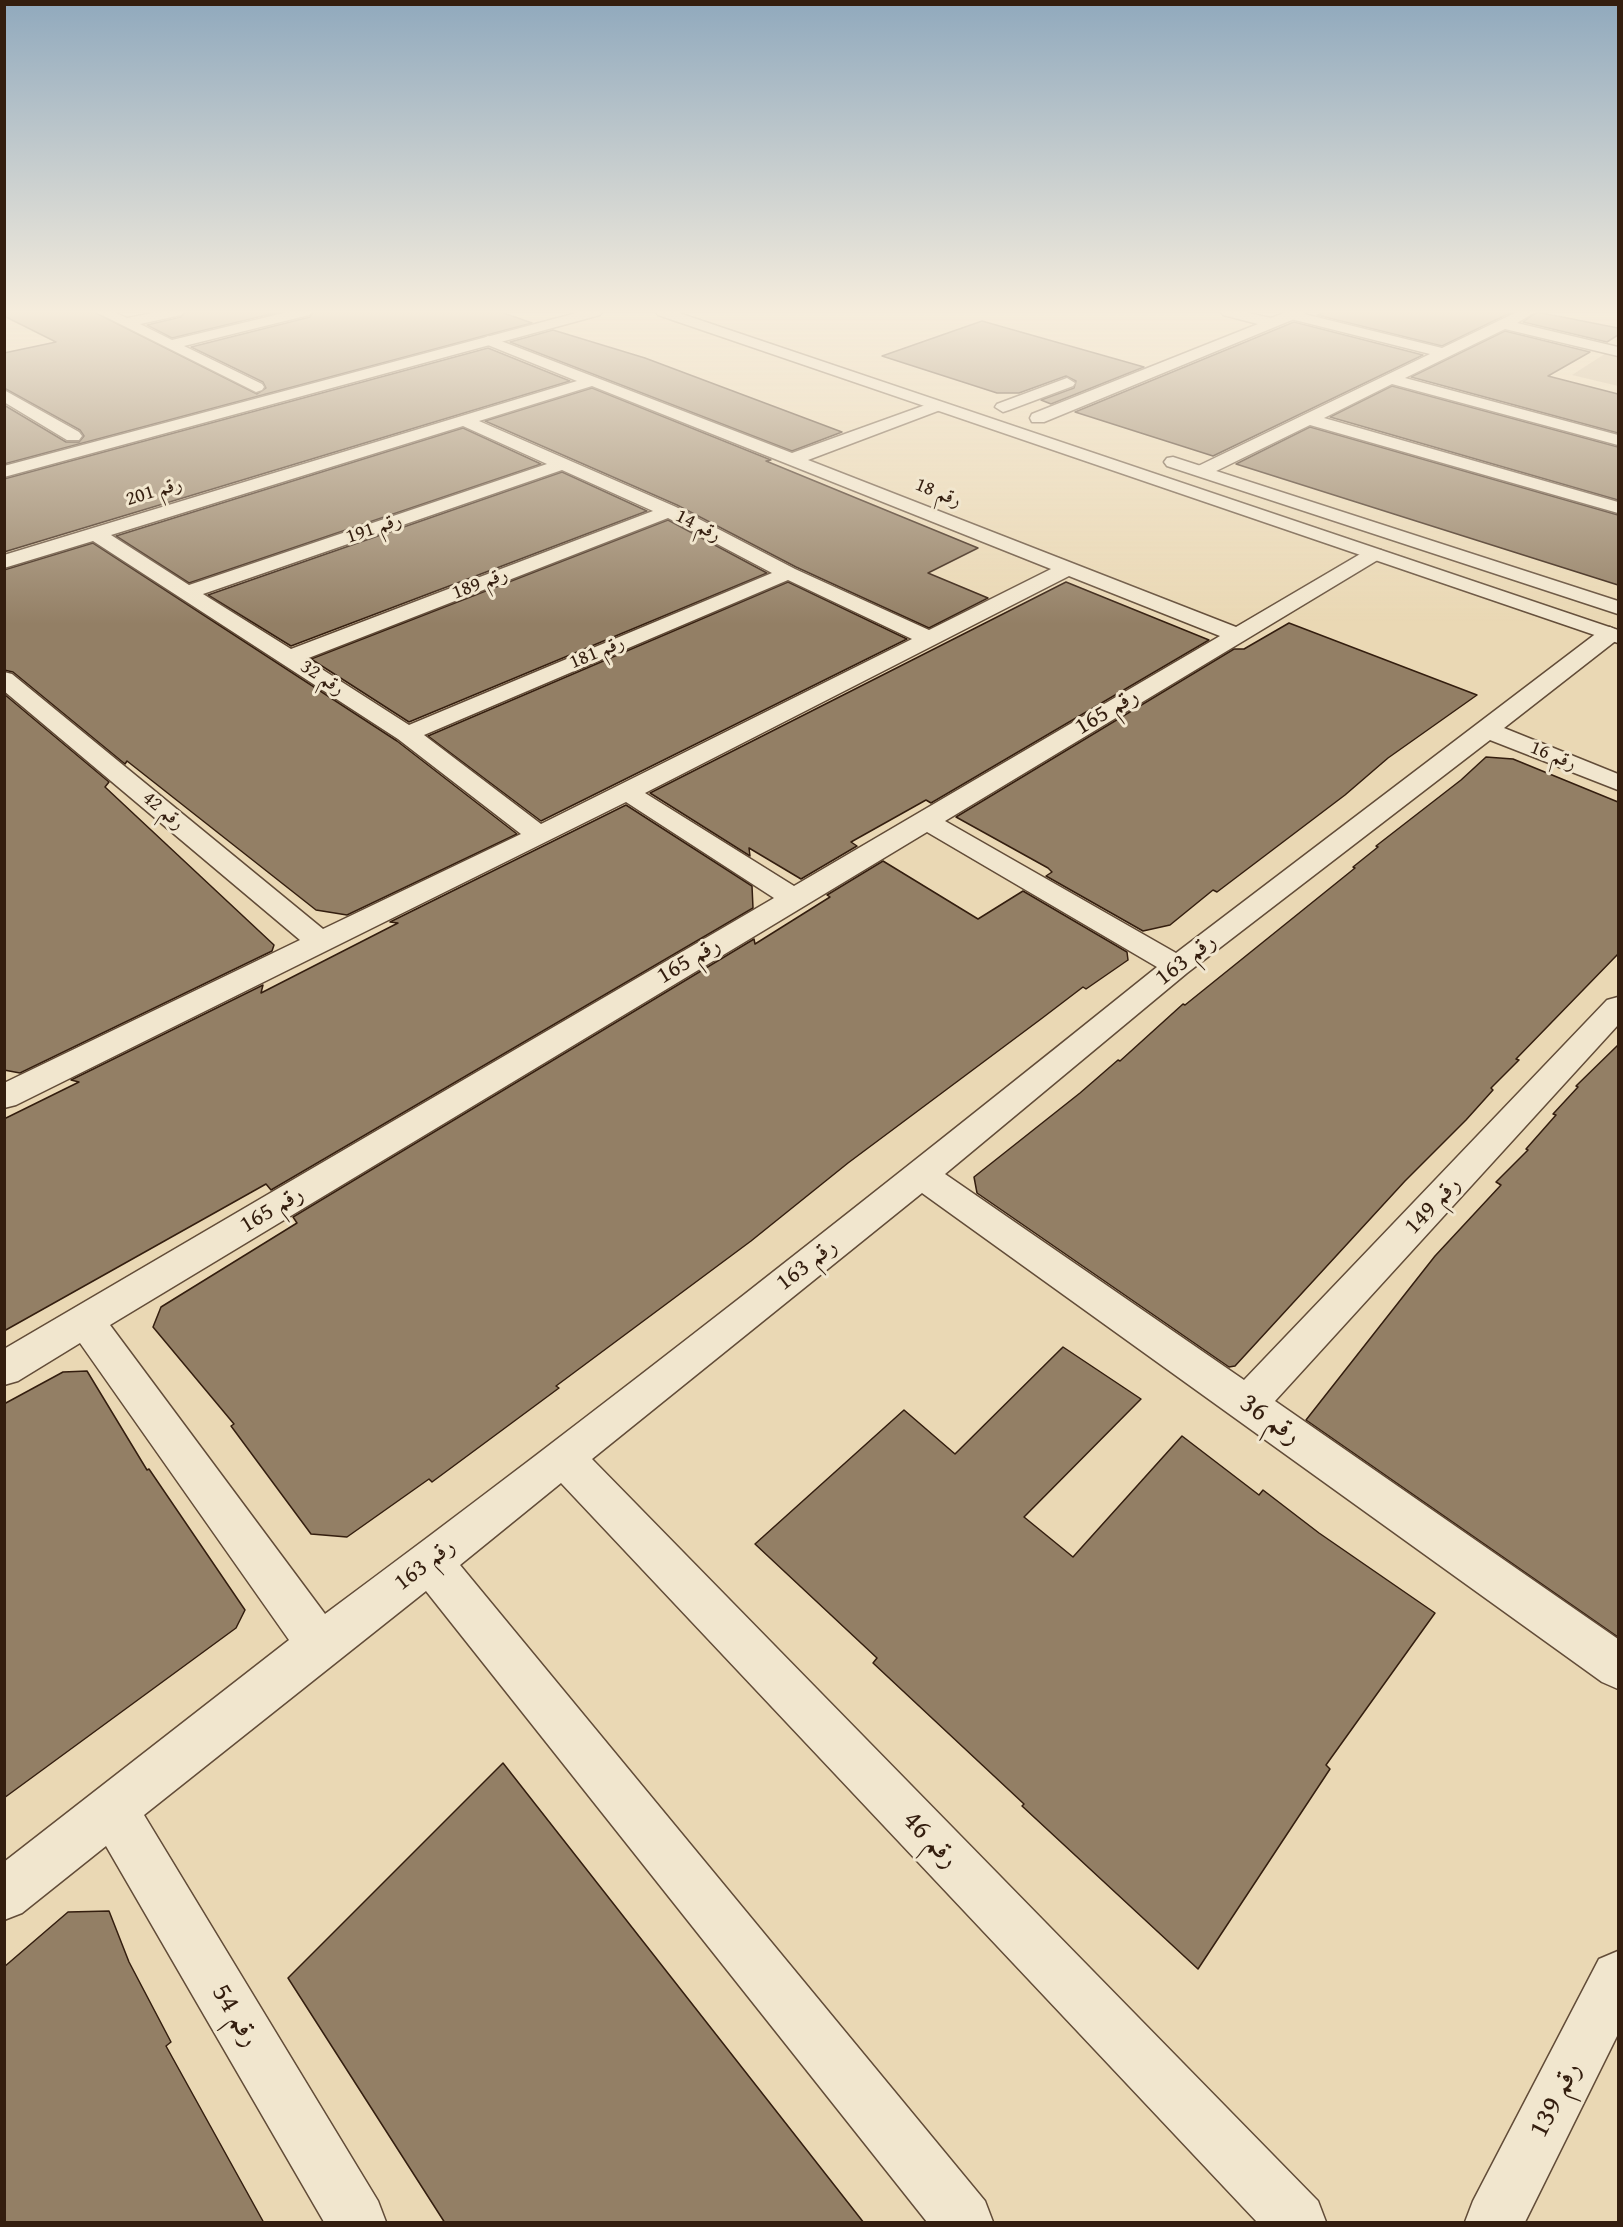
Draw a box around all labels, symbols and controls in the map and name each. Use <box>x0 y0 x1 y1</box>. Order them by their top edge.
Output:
street label: رقم 201 <box>123 472 185 512</box>
street label: رقم 18 <box>911 473 965 513</box>
street label: رقم 14 <box>671 504 725 548</box>
street label: رقم 191 <box>343 508 405 550</box>
street label: رقم 189 <box>449 562 511 606</box>
street label: رقم 181 <box>566 631 628 675</box>
street label: رقم 32 <box>295 655 349 701</box>
street label: رقم 165 <box>1070 682 1144 742</box>
street label: رقم 16 <box>1526 736 1580 776</box>
street label: رقم 42 <box>137 786 189 836</box>
street label: رقم 163 <box>1150 927 1222 993</box>
street label: رقم 165 <box>652 931 726 991</box>
street label: رقم 149 <box>1399 1171 1467 1241</box>
street label: رقم 165 <box>235 1180 309 1240</box>
street label: رقم 163 <box>771 1232 843 1298</box>
street label: رقم 36 <box>1233 1387 1307 1453</box>
street label: رقم 163 <box>389 1532 461 1598</box>
street label: رقم 46 <box>895 1804 965 1876</box>
street label: رقم 54 <box>203 1979 267 2053</box>
street label: رقم 139 <box>1523 2056 1589 2144</box>

